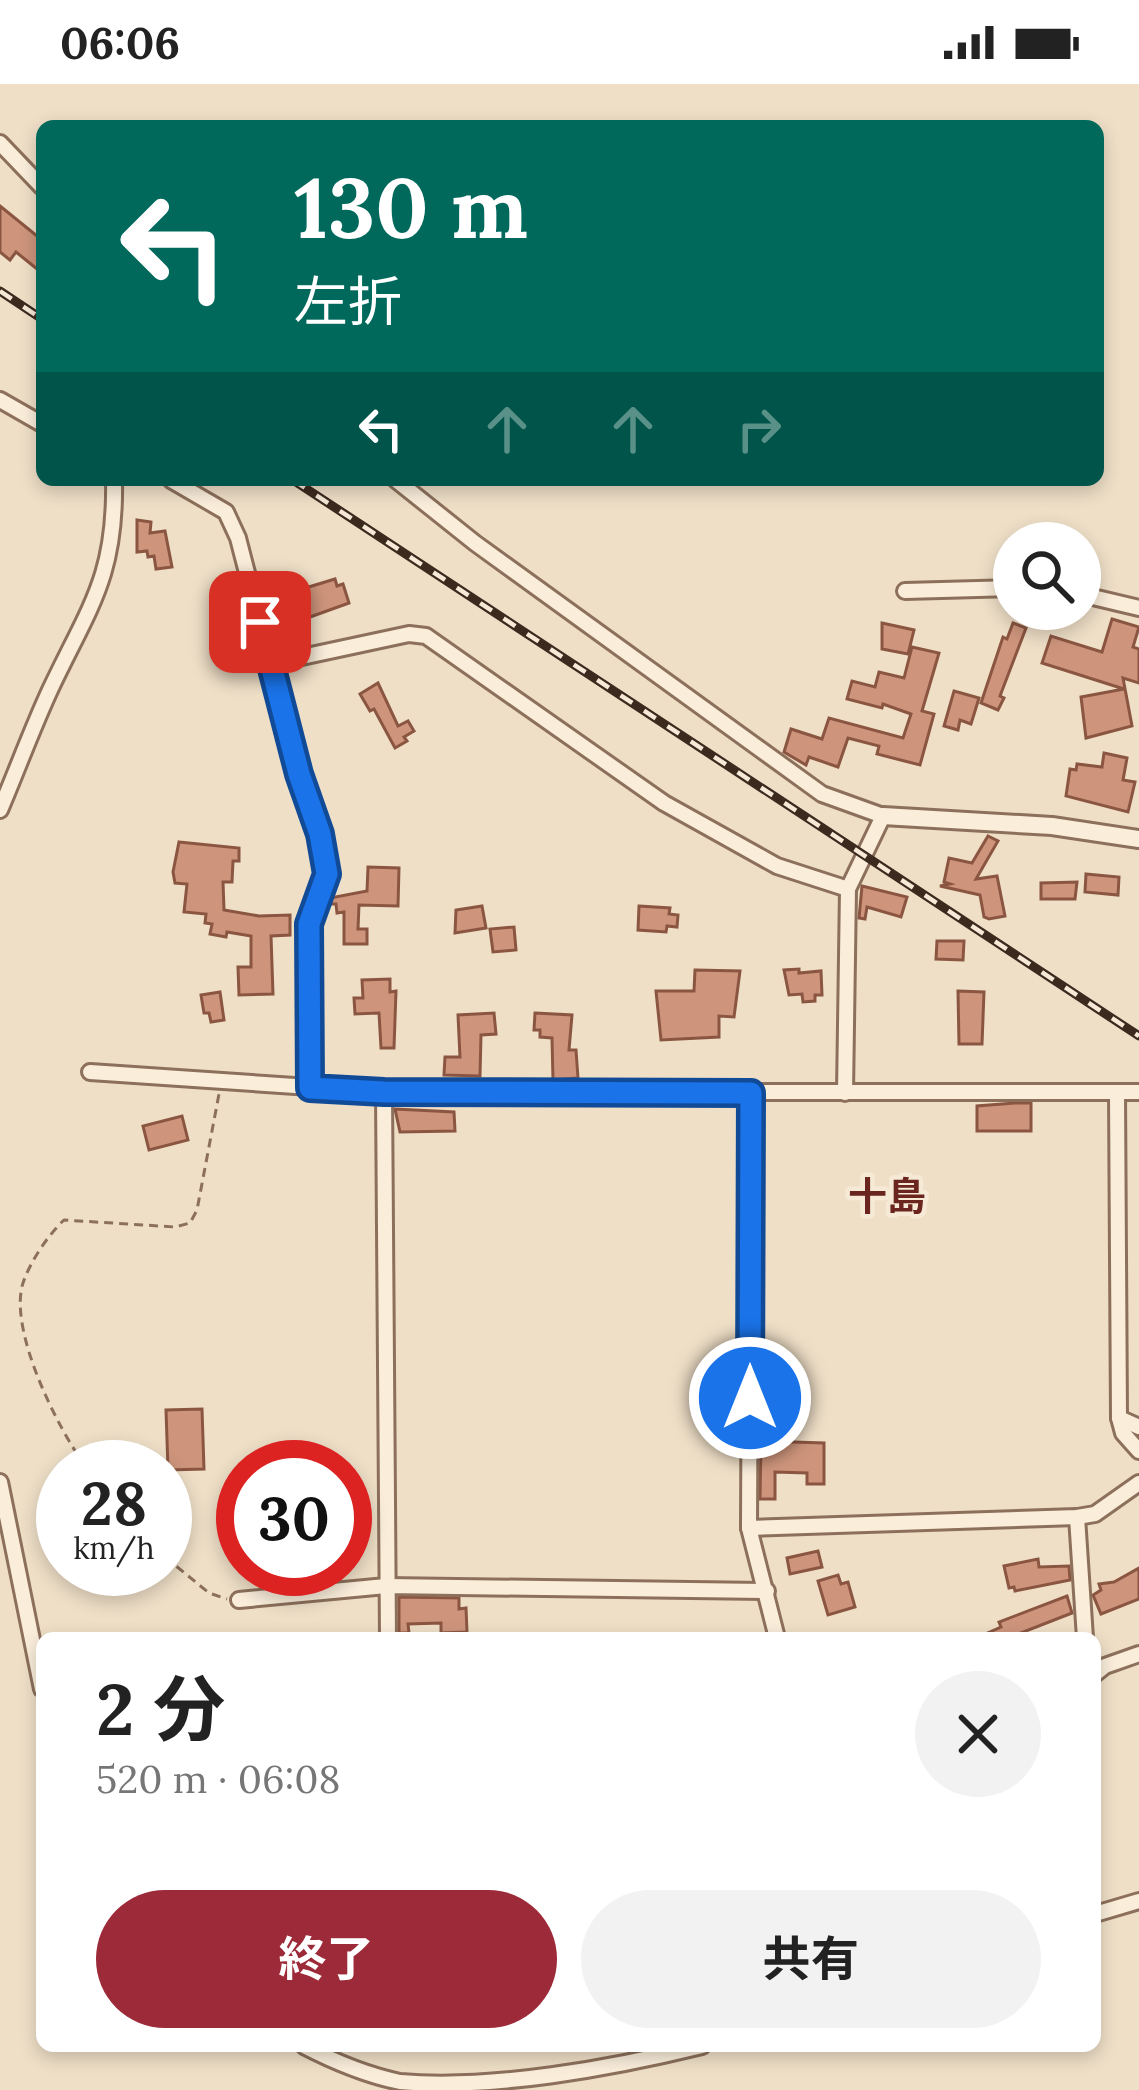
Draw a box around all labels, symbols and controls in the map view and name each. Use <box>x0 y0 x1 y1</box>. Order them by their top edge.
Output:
text: 06:06 <box>60 14 180 71</box>
text: 130 m <box>294 153 528 261</box>
icon: left <box>96 168 252 324</box>
text: 左折 <box>294 267 402 336</box>
icon: left <box>348 396 414 462</box>
icon: ahead <box>474 396 540 462</box>
icon: ahead <box>600 396 666 462</box>
icon: right <box>726 396 792 462</box>
map controls <box>993 522 1101 630</box>
button: search <box>993 522 1101 630</box>
pin <box>209 571 311 673</box>
icon: arrive <box>227 589 293 655</box>
district label: 十島 <box>848 1171 926 1221</box>
position arrow <box>687 1335 813 1461</box>
speed limit sign: 30 <box>216 1440 372 1596</box>
text: 28 <box>81 1465 147 1541</box>
text: km/h <box>73 1529 155 1567</box>
text: 2 分 <box>96 1663 225 1755</box>
button: close <box>915 1671 1041 1797</box>
text: 520 m · 06:08 <box>96 1754 340 1804</box>
button: 終了 <box>96 1890 557 2028</box>
button: 共有 <box>581 1890 1041 2028</box>

